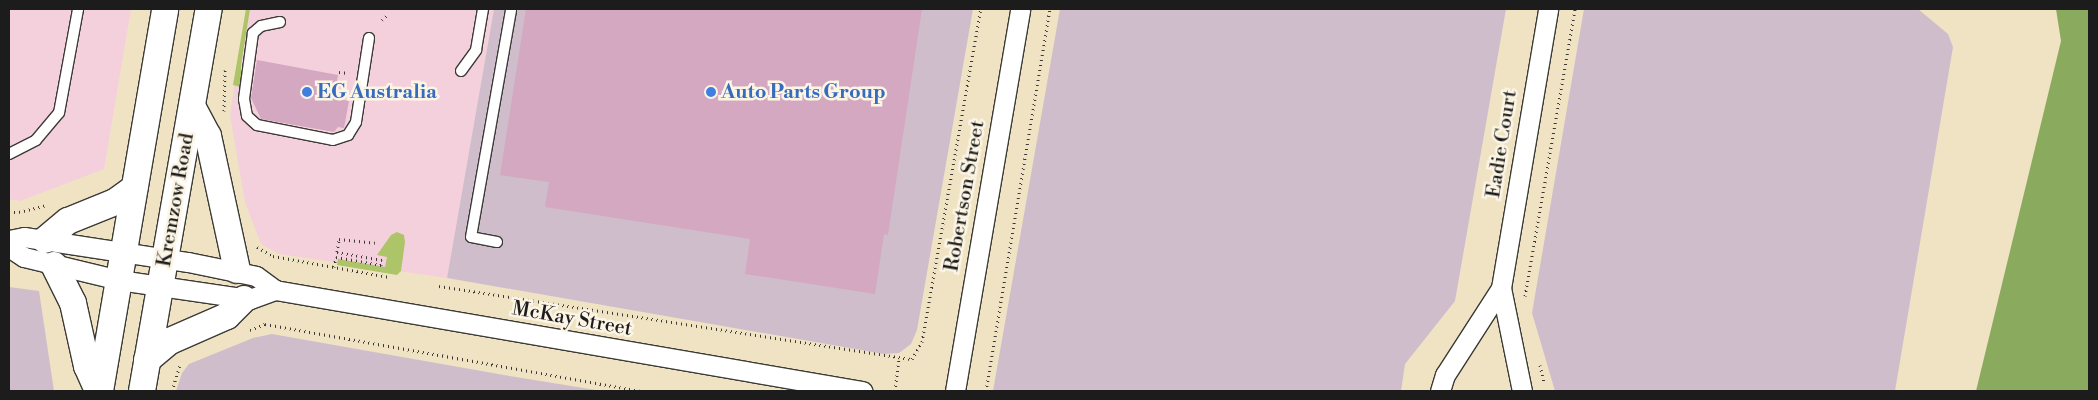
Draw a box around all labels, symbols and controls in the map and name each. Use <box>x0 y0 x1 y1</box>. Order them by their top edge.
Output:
place label: EG Australia <box>317 80 437 104</box>
place label: Auto Parts Group <box>721 80 886 104</box>
marker: EG Australia <box>301 86 313 98</box>
marker: Auto Parts Group <box>705 86 717 98</box>
street label: Eadie Court <box>1482 88 1522 200</box>
street label: Robertson Street <box>940 119 990 273</box>
street label: Kremzow Road <box>152 131 200 269</box>
street label: McKay Street <box>510 297 634 341</box>

